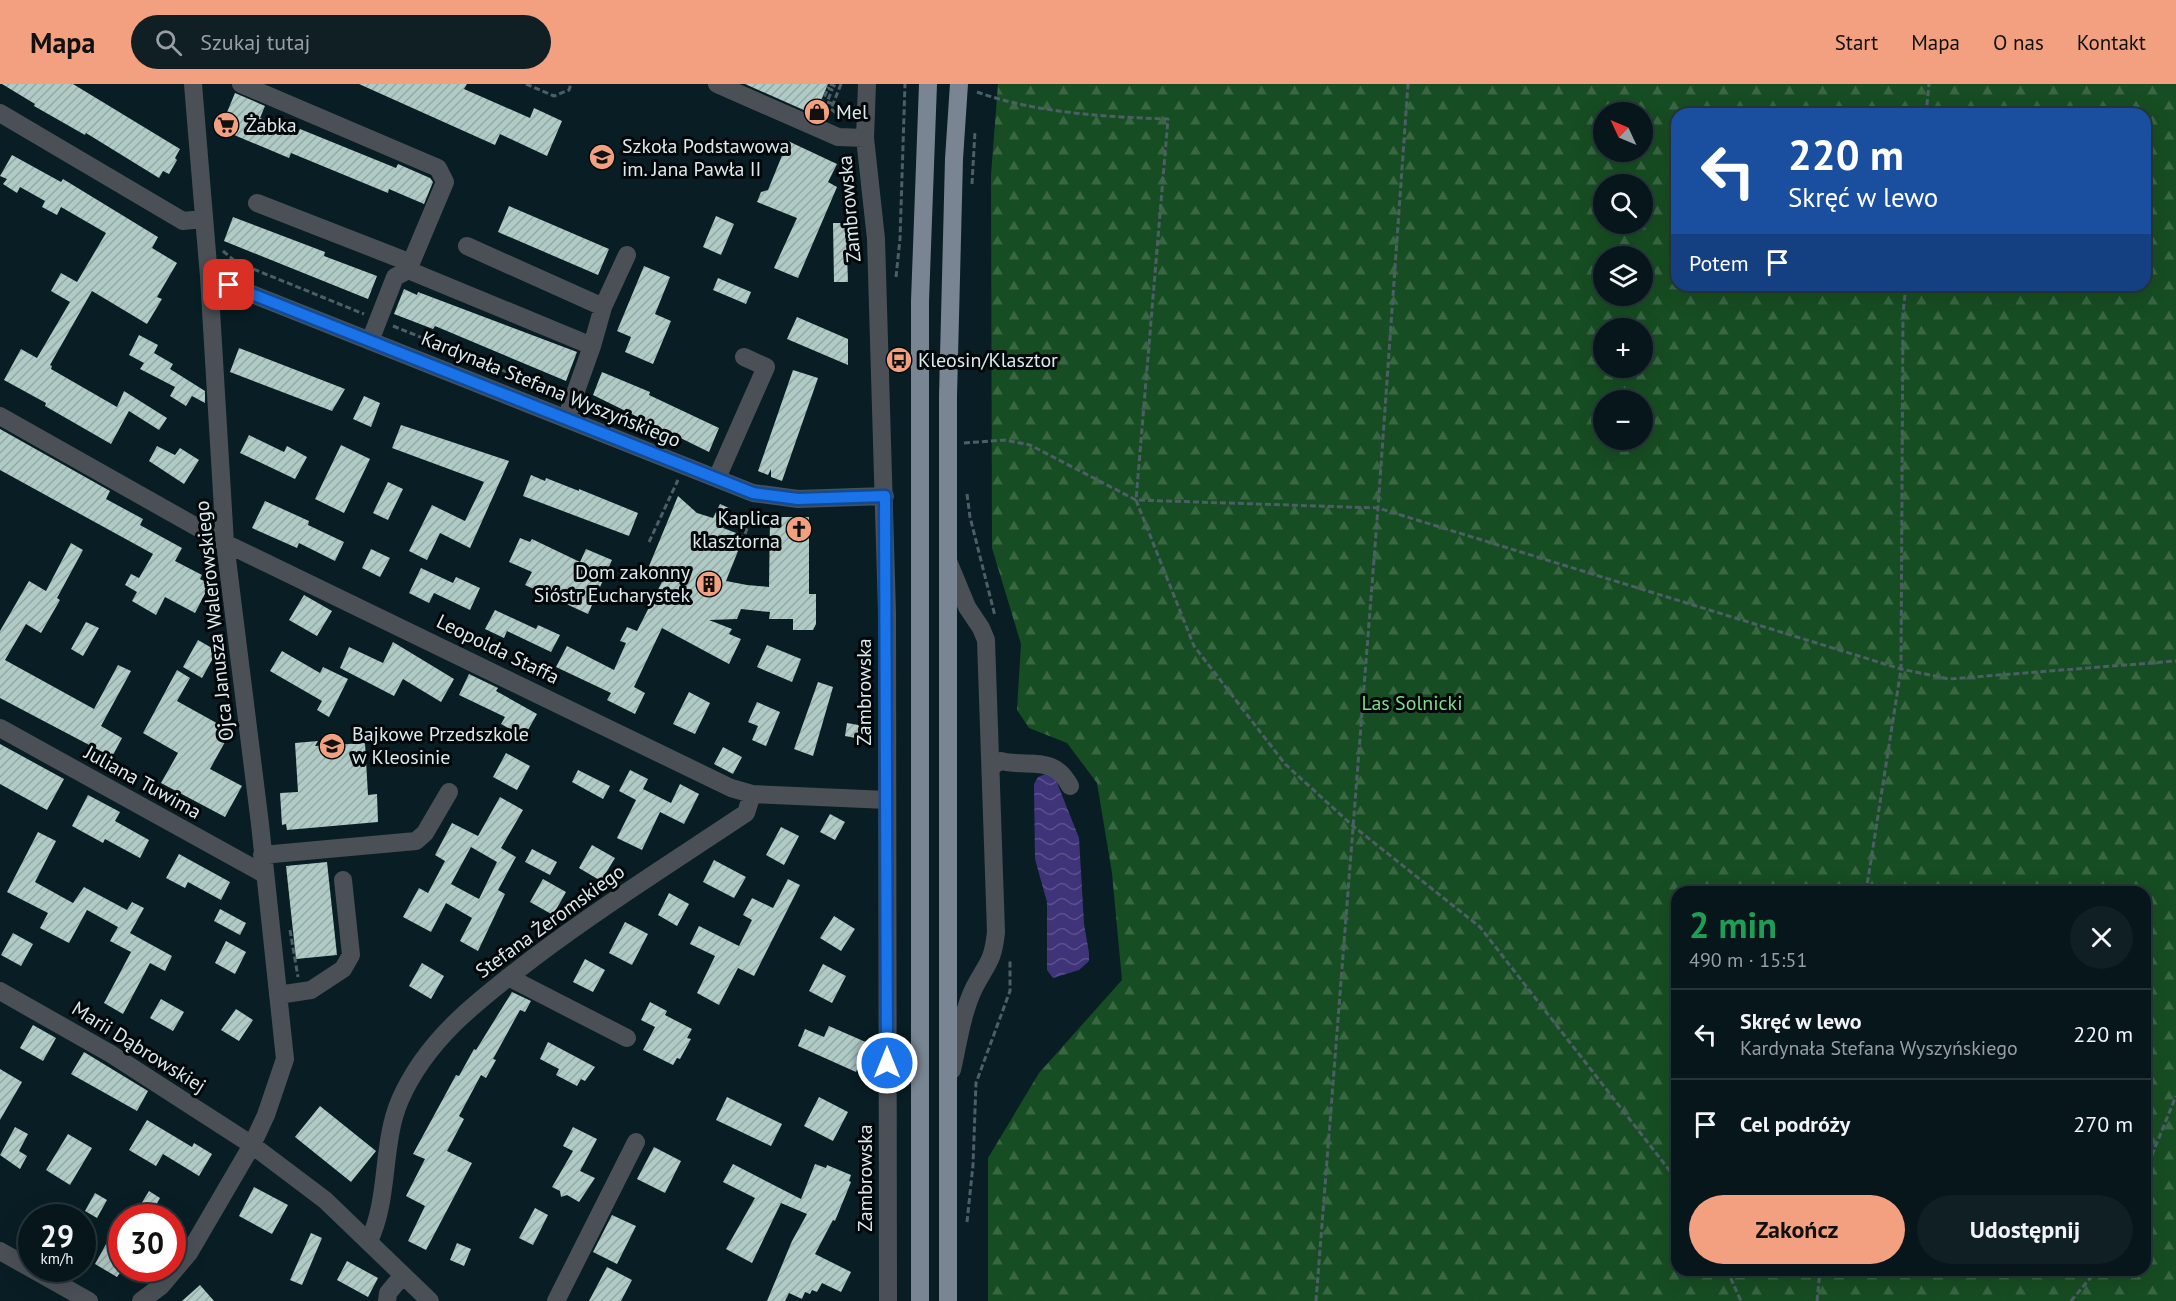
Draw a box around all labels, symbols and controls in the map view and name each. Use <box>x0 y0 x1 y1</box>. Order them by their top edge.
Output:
search box <box>131 15 551 69</box>
text: Mapa <box>30 24 95 61</box>
icon: search <box>152 26 185 59</box>
text: Szukaj tutaj <box>200 28 310 56</box>
text: Start <box>1835 29 1878 56</box>
text: Mapa <box>1911 29 1960 56</box>
text: O nas <box>1993 29 2044 56</box>
text: Kontakt <box>2077 29 2146 56</box>
shop icon: Mel <box>802 97 832 127</box>
place label: Mel <box>836 99 868 125</box>
north arrow <box>1593 102 1653 162</box>
map controls <box>1593 102 1653 450</box>
supermarket icon: Żabka <box>211 110 241 140</box>
place label: Żabka <box>246 112 297 138</box>
text: 220 m <box>1788 127 1904 182</box>
icon: left <box>1689 132 1767 210</box>
place label: Szkoła Podstawowa im. Jana Pawła II <box>622 133 789 182</box>
school or university icon: Szkoła Podstawowa im. Jana Pawła II <box>587 142 617 172</box>
street label: Zambrowska <box>831 154 867 264</box>
button: search <box>1593 174 1653 234</box>
text: Skręć w lewo <box>1788 180 1938 214</box>
button: layers <box>1593 246 1653 306</box>
icon: arrive <box>1761 246 1794 279</box>
text: Potem <box>1689 249 1749 277</box>
pin <box>203 259 254 310</box>
icon: arrive <box>212 268 245 301</box>
button: + <box>1593 318 1653 378</box>
street label: Kardynała Stefana Wyszyńskiego <box>417 325 685 453</box>
bus stop icon: Kleosin/Klasztor <box>884 345 914 375</box>
place label: Kleosin/Klasztor <box>918 347 1058 373</box>
button: − <box>1593 390 1653 450</box>
street label: Ojca Janusza Walerowskiego <box>188 500 240 742</box>
place label: Kaplica klasztorna <box>692 505 780 554</box>
church icon: Kaplica klasztorna <box>784 514 814 544</box>
place label: Dom zakonny Sióstr Eucharystek <box>534 559 691 608</box>
building icon: Dom zakonny Sióstr Eucharystek <box>694 569 724 599</box>
street label: Leopolda Staffa <box>432 608 564 690</box>
street label: Zambrowska <box>851 638 877 746</box>
park label: Las Solnicki <box>1361 690 1463 716</box>
place label: Bajkowe Przedszkole w Kleosinie <box>352 721 529 770</box>
school or university icon: Bajkowe Przedszkole w Kleosinie <box>317 731 347 761</box>
street label: Juliana Tuwima <box>79 739 206 825</box>
street label: Stefana Żeromskiego <box>470 858 630 984</box>
text: 2 min <box>1689 901 1777 948</box>
button: close <box>2070 906 2133 969</box>
text: 490 m · 15:51 <box>1689 947 1807 973</box>
street label: Marii Dąbrowskiej <box>67 995 211 1099</box>
text: Skręć w lewo <box>1740 1007 1861 1035</box>
icon: left <box>1689 1018 1722 1051</box>
text: 220 m <box>2073 1020 2133 1048</box>
position arrow <box>855 1031 919 1095</box>
text: Kardynała Stefana Wyszyńskiego <box>1740 1035 2018 1061</box>
icon: arrive <box>1689 1108 1722 1141</box>
text: Cel podróży <box>1740 1110 1850 1138</box>
text: 270 m <box>2073 1110 2133 1138</box>
street label: Zambrowska <box>852 1124 878 1232</box>
button: Zakończ <box>1689 1195 1905 1264</box>
button: Udostępnij <box>1917 1195 2133 1264</box>
speed limit sign: 30 <box>108 1204 186 1282</box>
text: 29 <box>40 1216 74 1255</box>
text: km/h <box>41 1249 73 1268</box>

